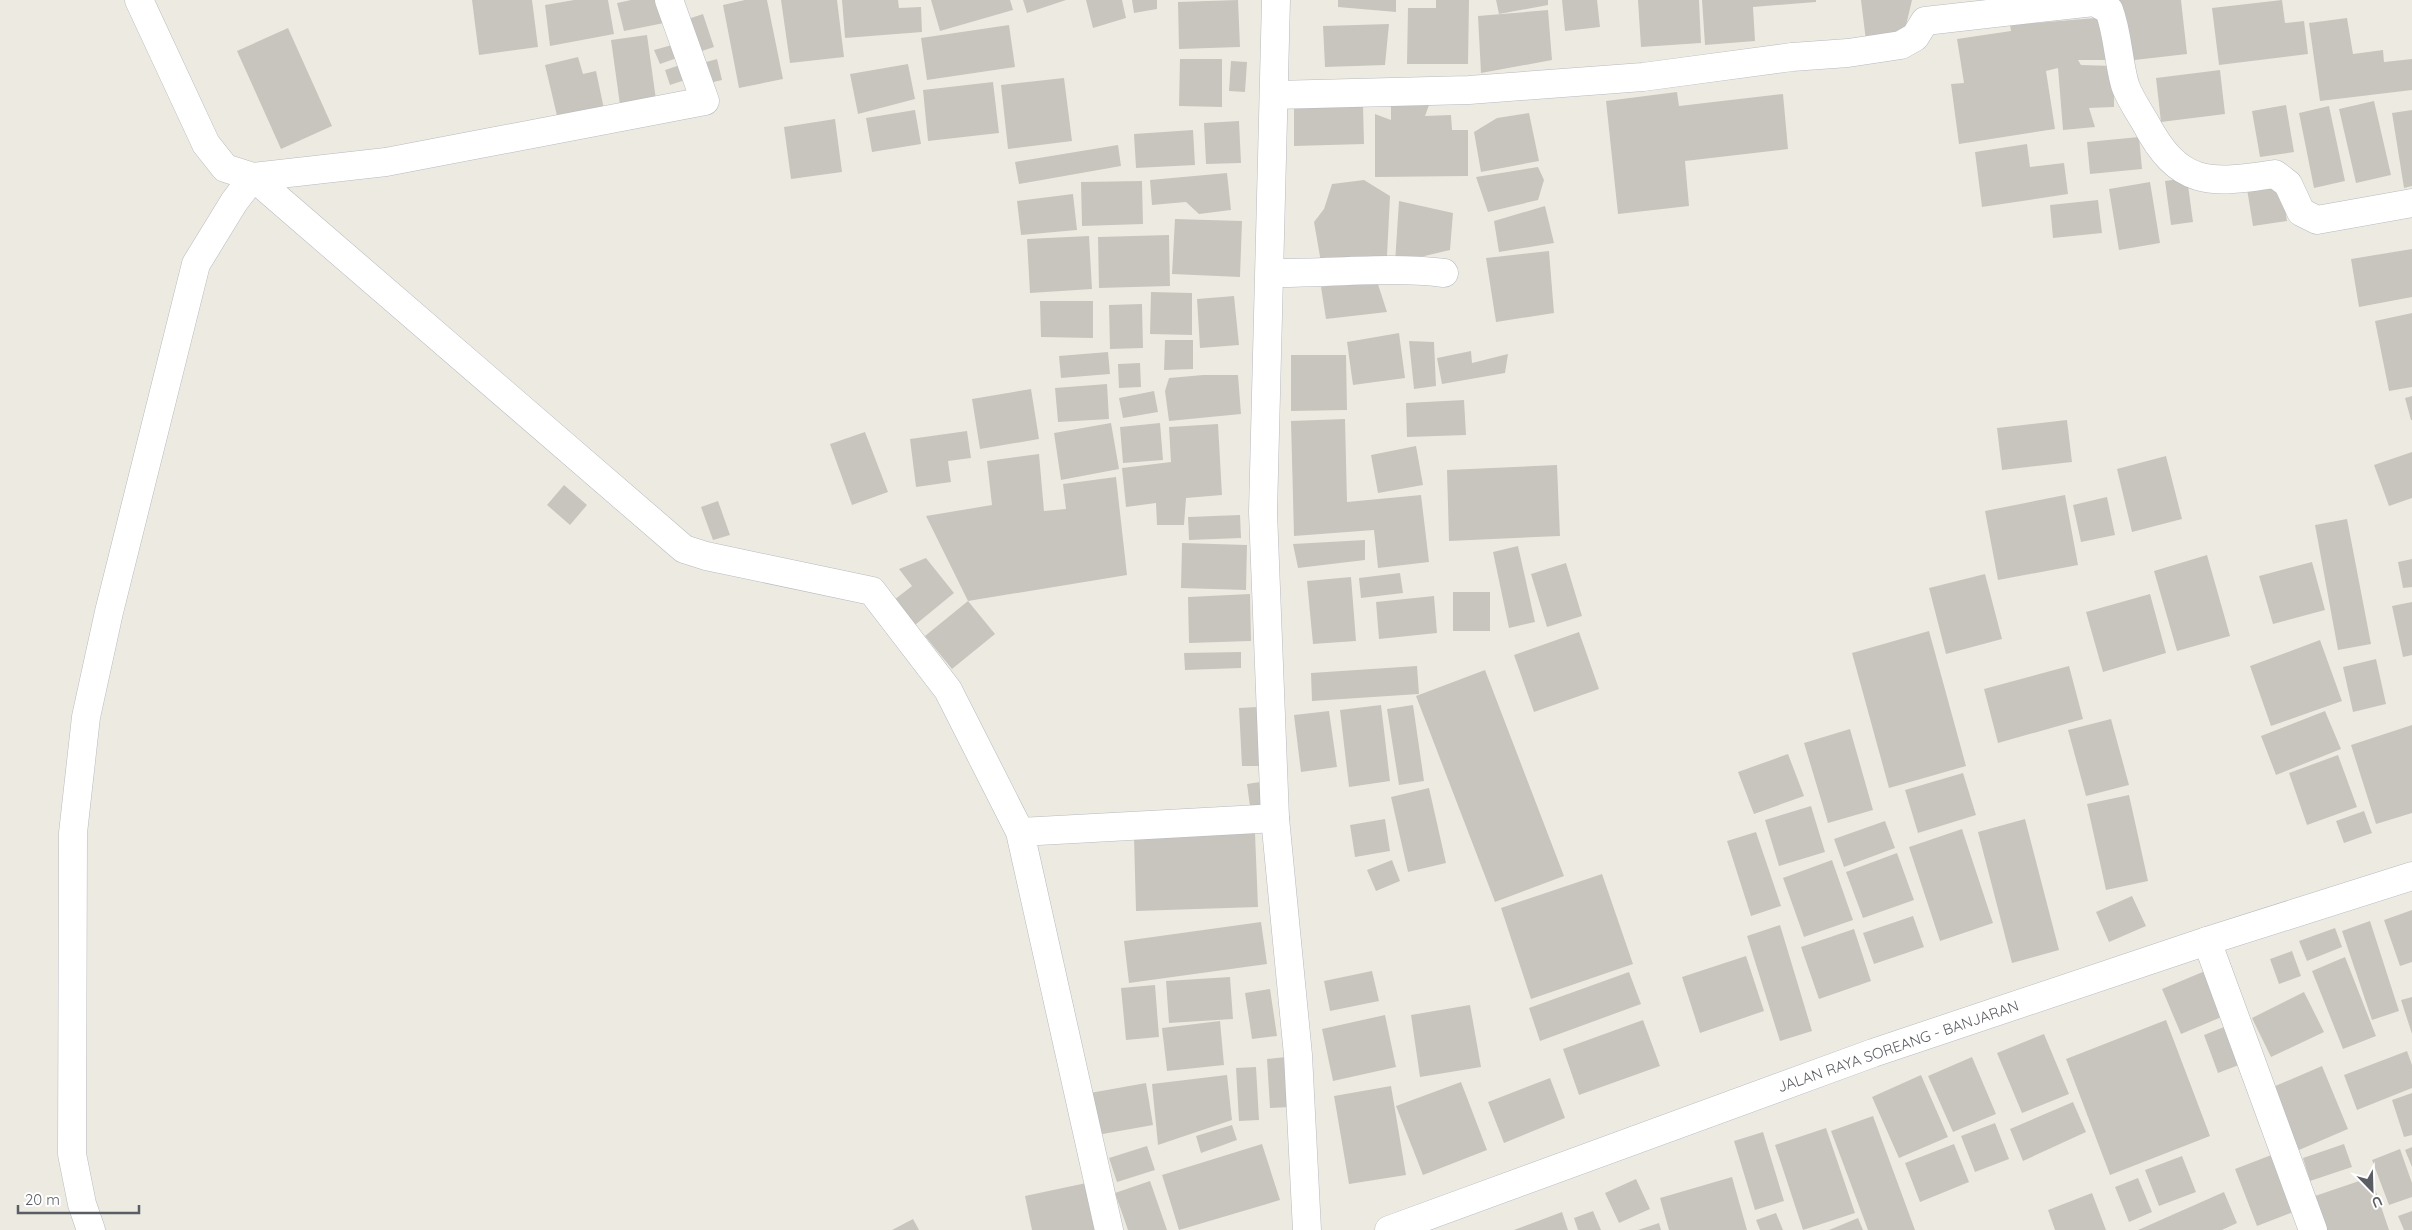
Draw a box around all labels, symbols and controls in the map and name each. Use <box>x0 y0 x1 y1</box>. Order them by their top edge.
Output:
street label: JALAN RAYA SOREANG - BANJARAN <box>1775 996 2021 1096</box>
north arrow <box>2347 1165 2397 1215</box>
scale bar <box>18 1182 139 1214</box>
text: 20 m <box>25 1190 60 1209</box>
text: U <box>2369 1192 2385 1212</box>

